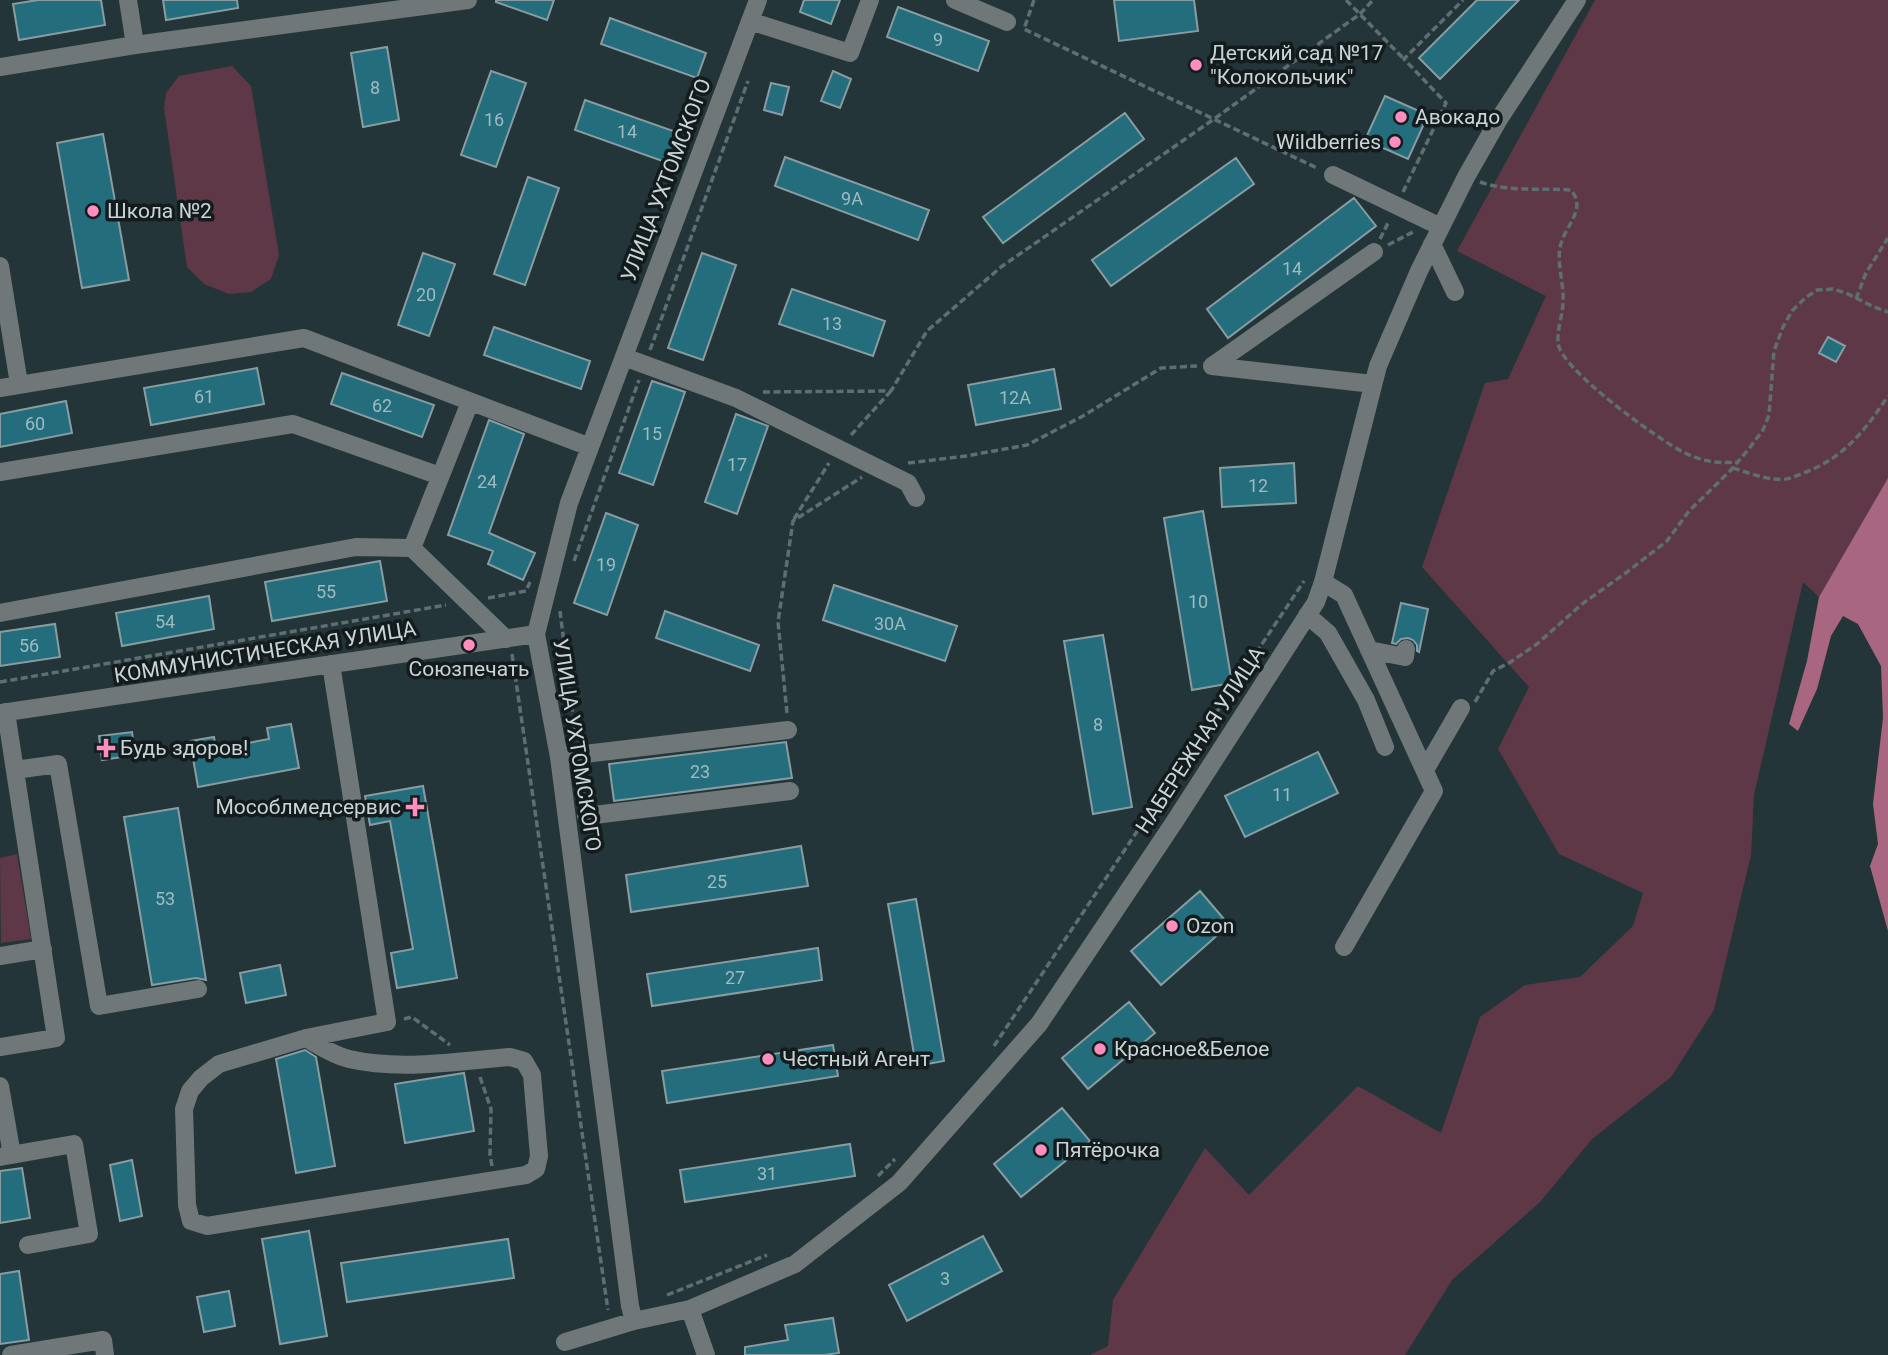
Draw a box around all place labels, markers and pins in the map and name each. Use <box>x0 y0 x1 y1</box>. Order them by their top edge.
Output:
place label: Детский сад №17 "Колокольчик" <box>1210 41 1383 89</box>
marker: Детский сад №17 "Колокольчик" <box>1188 57 1204 73</box>
place label: Авокадо <box>1415 105 1500 129</box>
marker: Авокадо <box>1393 109 1409 125</box>
place label: Wildberries <box>1276 130 1381 154</box>
marker: Wildberries <box>1387 134 1403 150</box>
place label: Школа №2 <box>107 199 212 223</box>
marker: Школа №2 <box>85 203 101 219</box>
marker: Союзпечать <box>461 637 477 653</box>
place label: Союзпечать <box>409 657 529 681</box>
place label: Будь здоров! <box>120 736 248 760</box>
marker: Будь здоров! <box>98 740 114 756</box>
place label: Мособлмедсервис <box>216 795 401 819</box>
marker: Мособлмедсервис <box>407 799 423 815</box>
place label: Ozon <box>1186 914 1234 938</box>
marker: Ozon <box>1164 918 1180 934</box>
place label: Красное&Белое <box>1114 1037 1269 1061</box>
marker: Красное&Белое <box>1092 1041 1108 1057</box>
place label: Честный Агент <box>782 1047 930 1071</box>
marker: Честный Агент <box>760 1051 776 1067</box>
place label: Пятёрочка <box>1055 1138 1160 1162</box>
marker: Пятёрочка <box>1033 1142 1049 1158</box>

